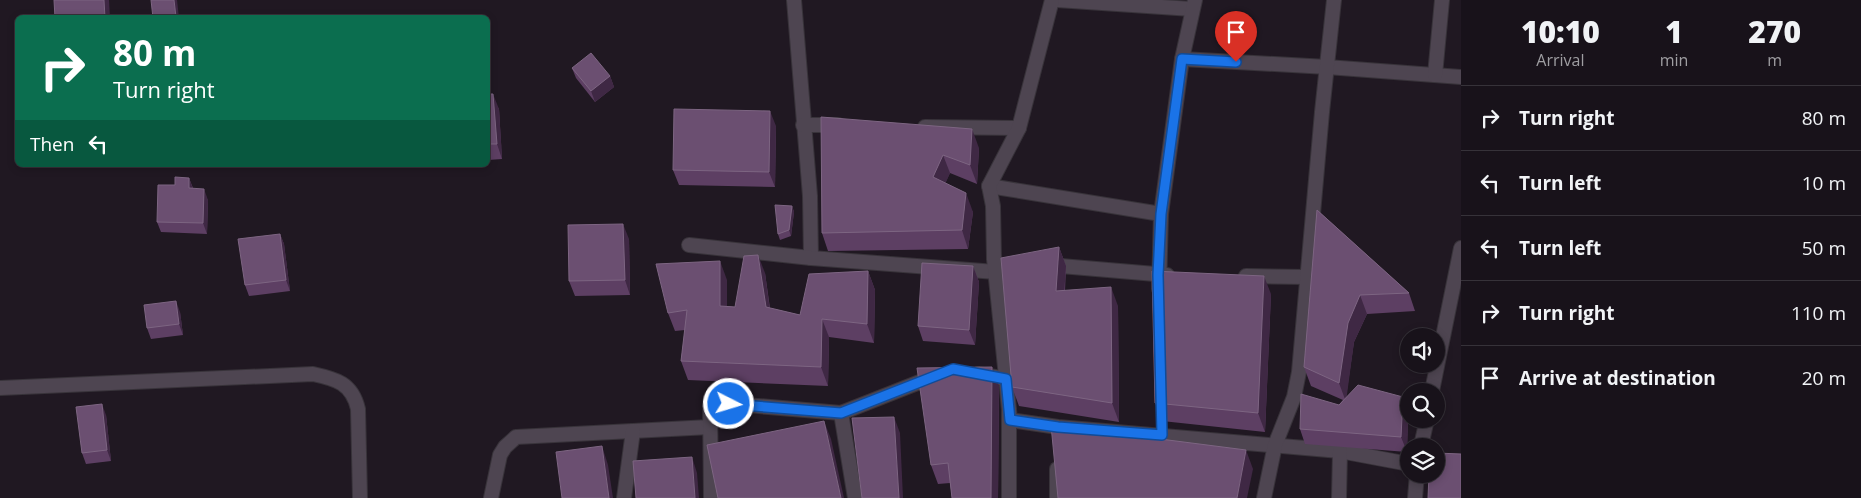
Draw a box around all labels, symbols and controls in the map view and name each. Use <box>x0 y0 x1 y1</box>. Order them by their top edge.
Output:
pin <box>1215 11 1257 62</box>
text: 10:10 <box>1521 11 1600 52</box>
text: 1 <box>1665 11 1683 52</box>
text: 270 <box>1748 11 1801 52</box>
icon: arrive <box>1222 18 1250 46</box>
text: 80 m <box>113 29 196 76</box>
icon: right <box>30 35 95 100</box>
text: Arrival <box>1536 49 1584 71</box>
text: min <box>1660 49 1688 71</box>
text: m <box>1767 49 1782 71</box>
text: Turn right <box>113 74 215 104</box>
icon: right <box>1476 104 1504 132</box>
text: Turn right <box>1519 105 1614 131</box>
text: 80 m <box>1802 105 1846 131</box>
icon: left <box>84 130 112 158</box>
text: Then <box>30 131 74 157</box>
icon: left <box>1476 169 1504 197</box>
text: Turn left <box>1519 170 1601 196</box>
text: 10 m <box>1802 170 1846 196</box>
icon: left <box>1476 234 1504 262</box>
text: Turn left <box>1519 235 1601 261</box>
text: 50 m <box>1802 235 1846 261</box>
icon: right <box>1476 299 1504 327</box>
text: Turn right <box>1519 300 1614 326</box>
text: 110 m <box>1791 300 1846 326</box>
map controls <box>1400 328 1445 483</box>
button: sound <box>1400 328 1445 373</box>
icon: arrive <box>1476 364 1504 392</box>
text: Arrive at destination <box>1519 365 1716 391</box>
text: 20 m <box>1802 365 1846 391</box>
position arrow <box>702 377 754 429</box>
button: search <box>1400 383 1445 428</box>
button: layers <box>1400 438 1445 483</box>

